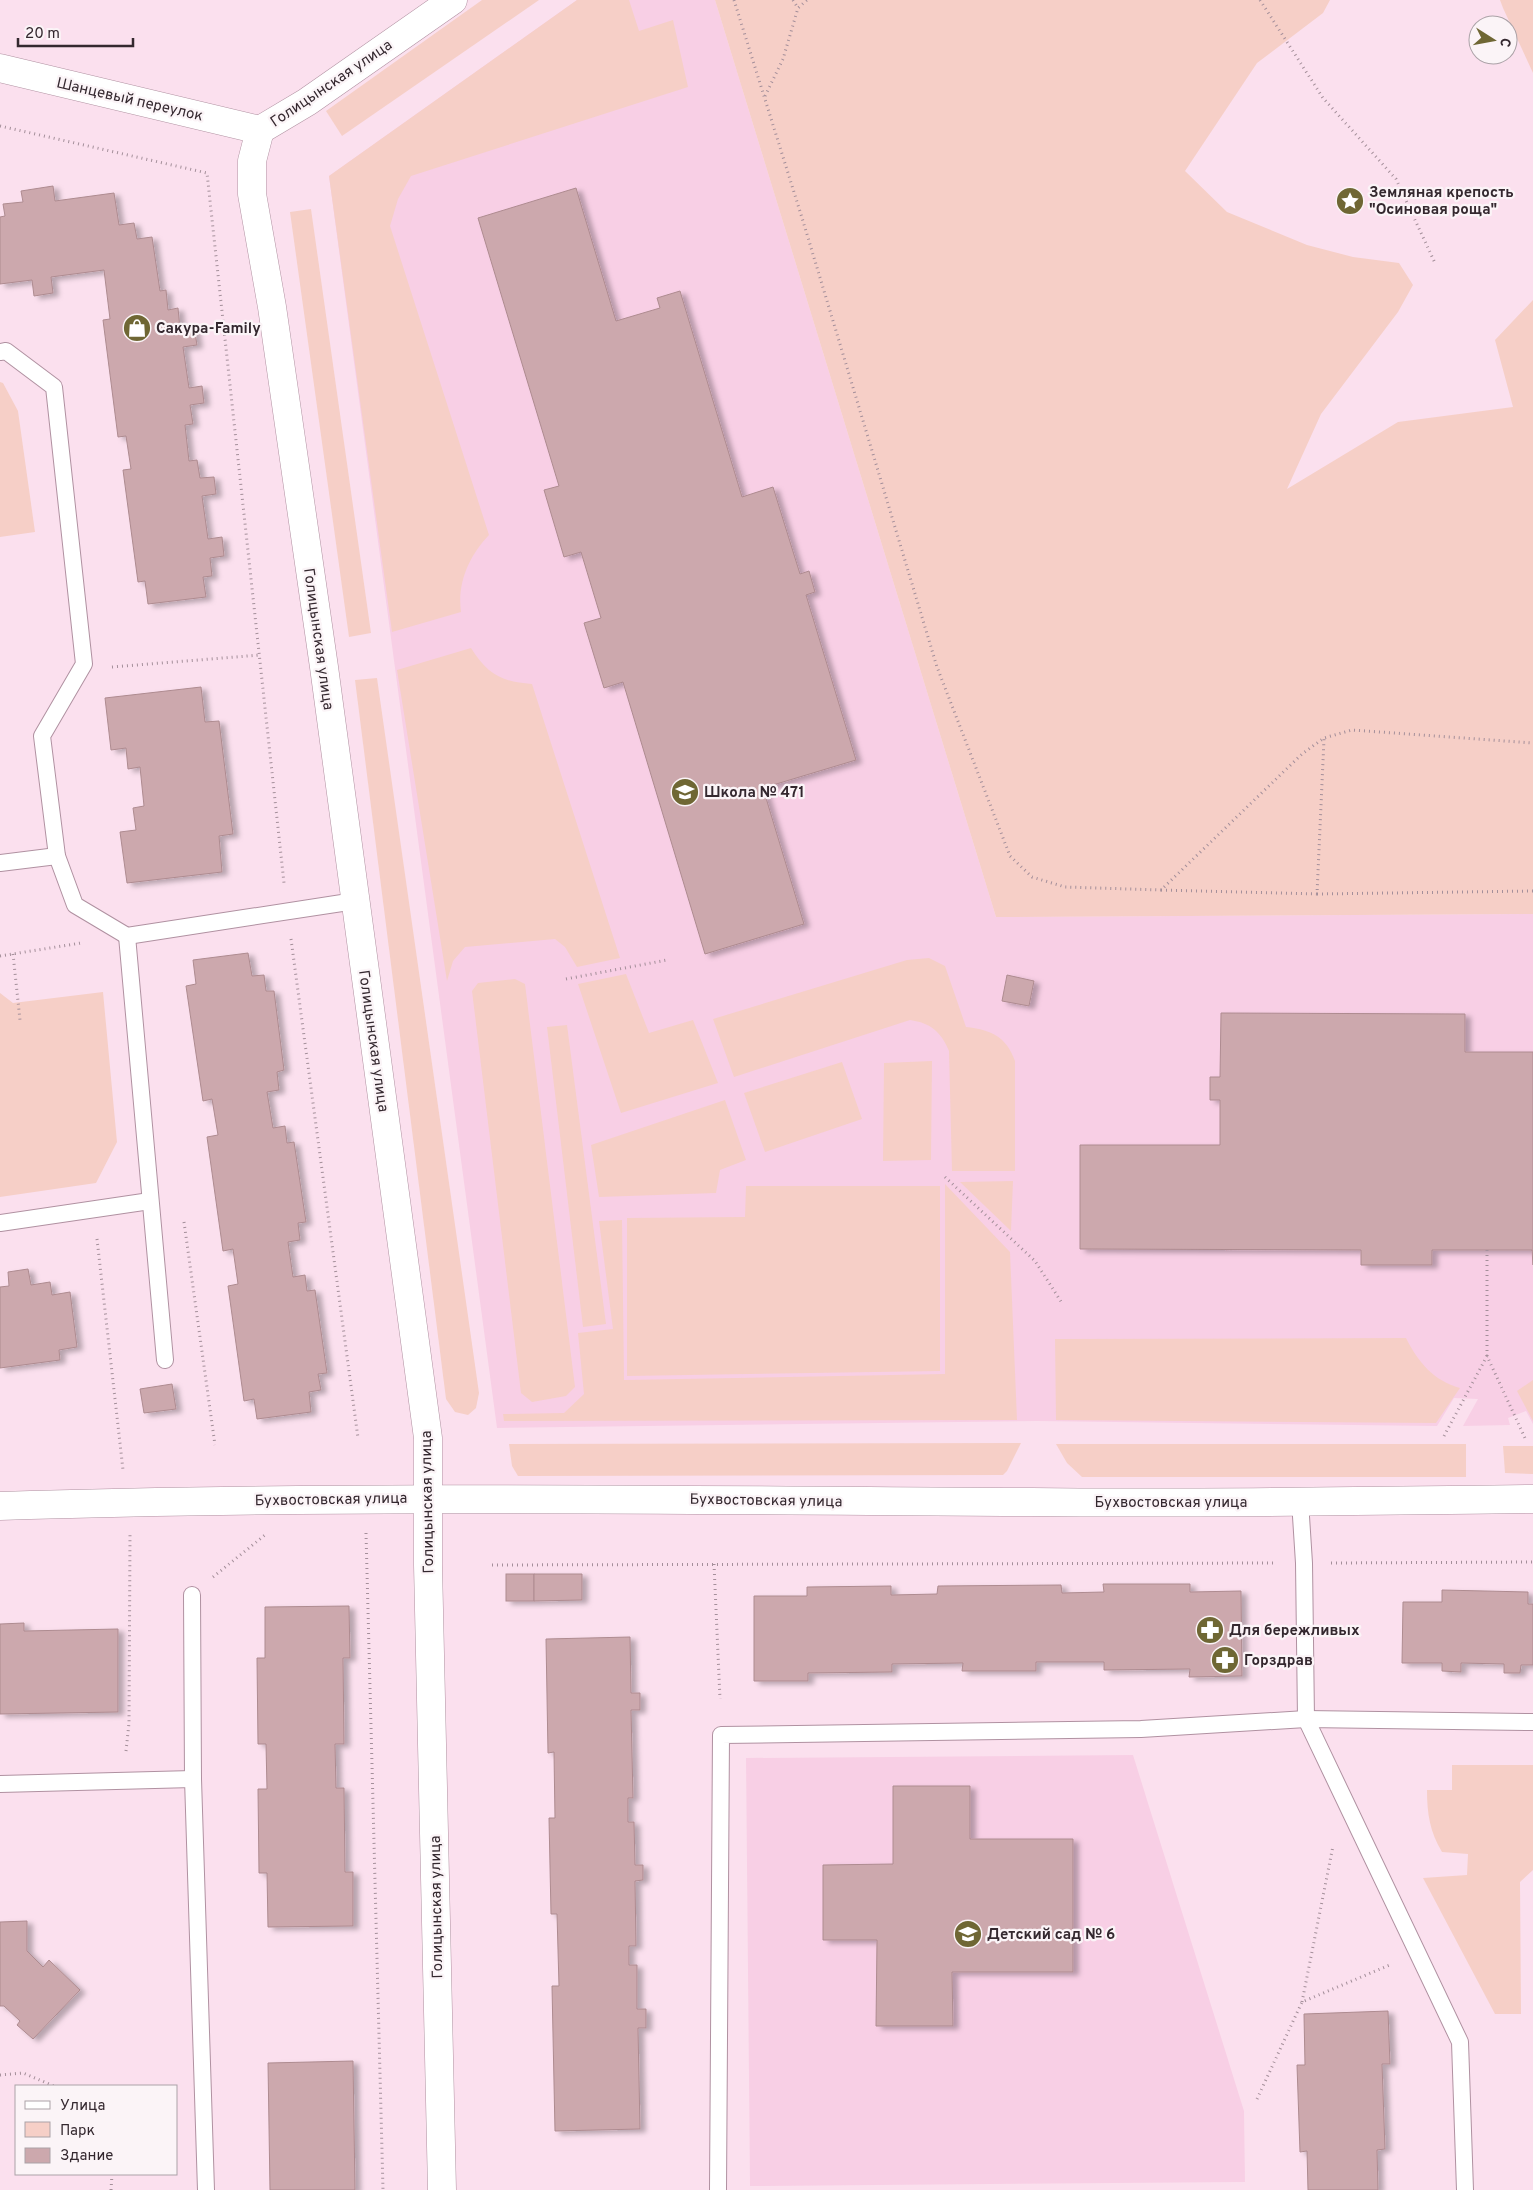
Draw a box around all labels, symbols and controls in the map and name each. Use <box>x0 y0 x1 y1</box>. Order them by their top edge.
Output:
scale bar <box>18 15 132 47</box>
north arrow <box>1468 15 1518 65</box>
text: 20 m <box>25 25 60 44</box>
street label: Голицынская улица <box>267 36 396 132</box>
text: С <box>1495 36 1513 48</box>
street label: Шанцевый переулок <box>54 74 205 127</box>
place label: Земляная крепость "Осиновая роща" <box>1369 184 1514 220</box>
place icon: Земляная крепость "Осиновая роща" <box>1335 186 1365 216</box>
shop icon: Сакура-Family <box>122 313 152 343</box>
place label: Сакура-Family <box>156 320 261 339</box>
street label: Голицынская улица <box>298 567 337 711</box>
school or university icon: Школа № 471 <box>670 777 700 807</box>
place label: Школа № 471 <box>704 784 804 803</box>
street label: Голицынская улица <box>353 969 392 1113</box>
street label: Голицынская улица <box>418 1430 439 1574</box>
street label: Бухвостовская улица <box>254 1490 408 1511</box>
street label: Бухвостовская улица <box>689 1491 843 1512</box>
street label: Бухвостовская улица <box>1095 1494 1247 1513</box>
pharmacy icon: Для бережливых <box>1195 1615 1225 1645</box>
place label: Для бережливых <box>1229 1622 1360 1641</box>
pharmacy icon: Горздрав <box>1210 1645 1240 1675</box>
place label: Горздрав <box>1244 1652 1313 1671</box>
street label: Голицынская улица <box>427 1835 448 1979</box>
school or university icon: Детский сад № 6 <box>953 1919 983 1949</box>
place label: Детский сад № 6 <box>987 1926 1115 1945</box>
legend <box>15 2085 178 2175</box>
text: Улица <box>60 2097 105 2116</box>
text: Парк <box>60 2122 95 2141</box>
text: Здание <box>60 2147 113 2166</box>

